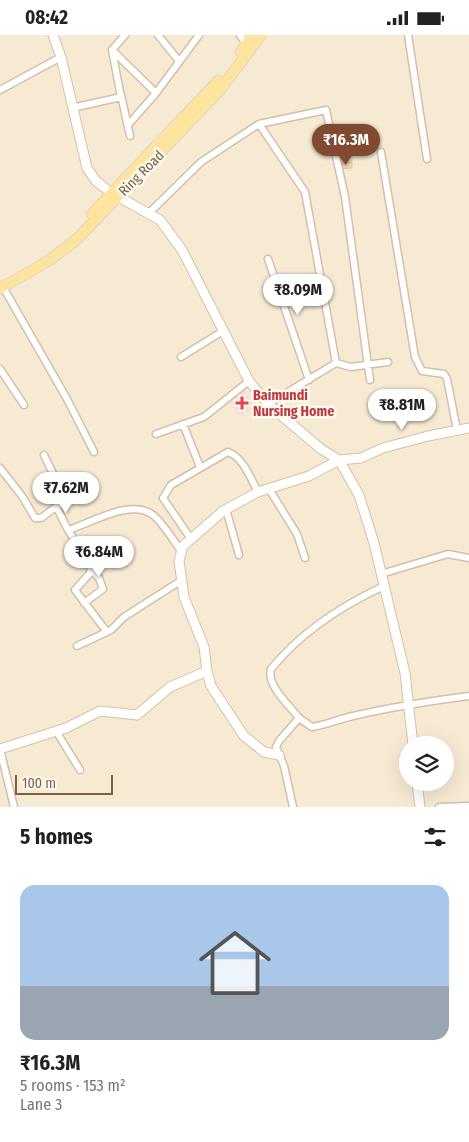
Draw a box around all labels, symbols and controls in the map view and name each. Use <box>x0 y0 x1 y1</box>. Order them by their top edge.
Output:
text: 08:42 <box>25 6 68 29</box>
pin: ₹16.3M <box>305 123 387 166</box>
text: ₹16.3M <box>323 130 369 149</box>
street label: Ring Road <box>115 147 168 200</box>
pin: ₹8.09M <box>257 273 339 316</box>
text: ₹8.09M <box>274 280 322 299</box>
place label: Baimundi Nursing Home <box>253 387 334 420</box>
pin: ₹8.81M <box>361 389 443 431</box>
text: ₹8.81M <box>379 395 425 414</box>
marker: Baimundi Nursing Home <box>235 396 249 410</box>
pin: ₹7.62M <box>25 471 107 514</box>
text: ₹7.62M <box>43 478 89 497</box>
pin: ₹6.84M <box>58 535 140 578</box>
text: ₹6.84M <box>75 542 123 561</box>
map controls <box>399 736 454 791</box>
button: layers <box>399 736 454 791</box>
scale bar <box>15 772 112 795</box>
text: 100 m <box>22 775 56 792</box>
icon: filters <box>421 823 449 851</box>
text: 5 homes <box>20 824 93 850</box>
icon: home <box>190 918 280 1008</box>
text: ₹16.3M <box>20 1050 80 1076</box>
text: 5 rooms · 153 m² <box>20 1076 126 1095</box>
text: Lane 3 <box>20 1095 62 1114</box>

